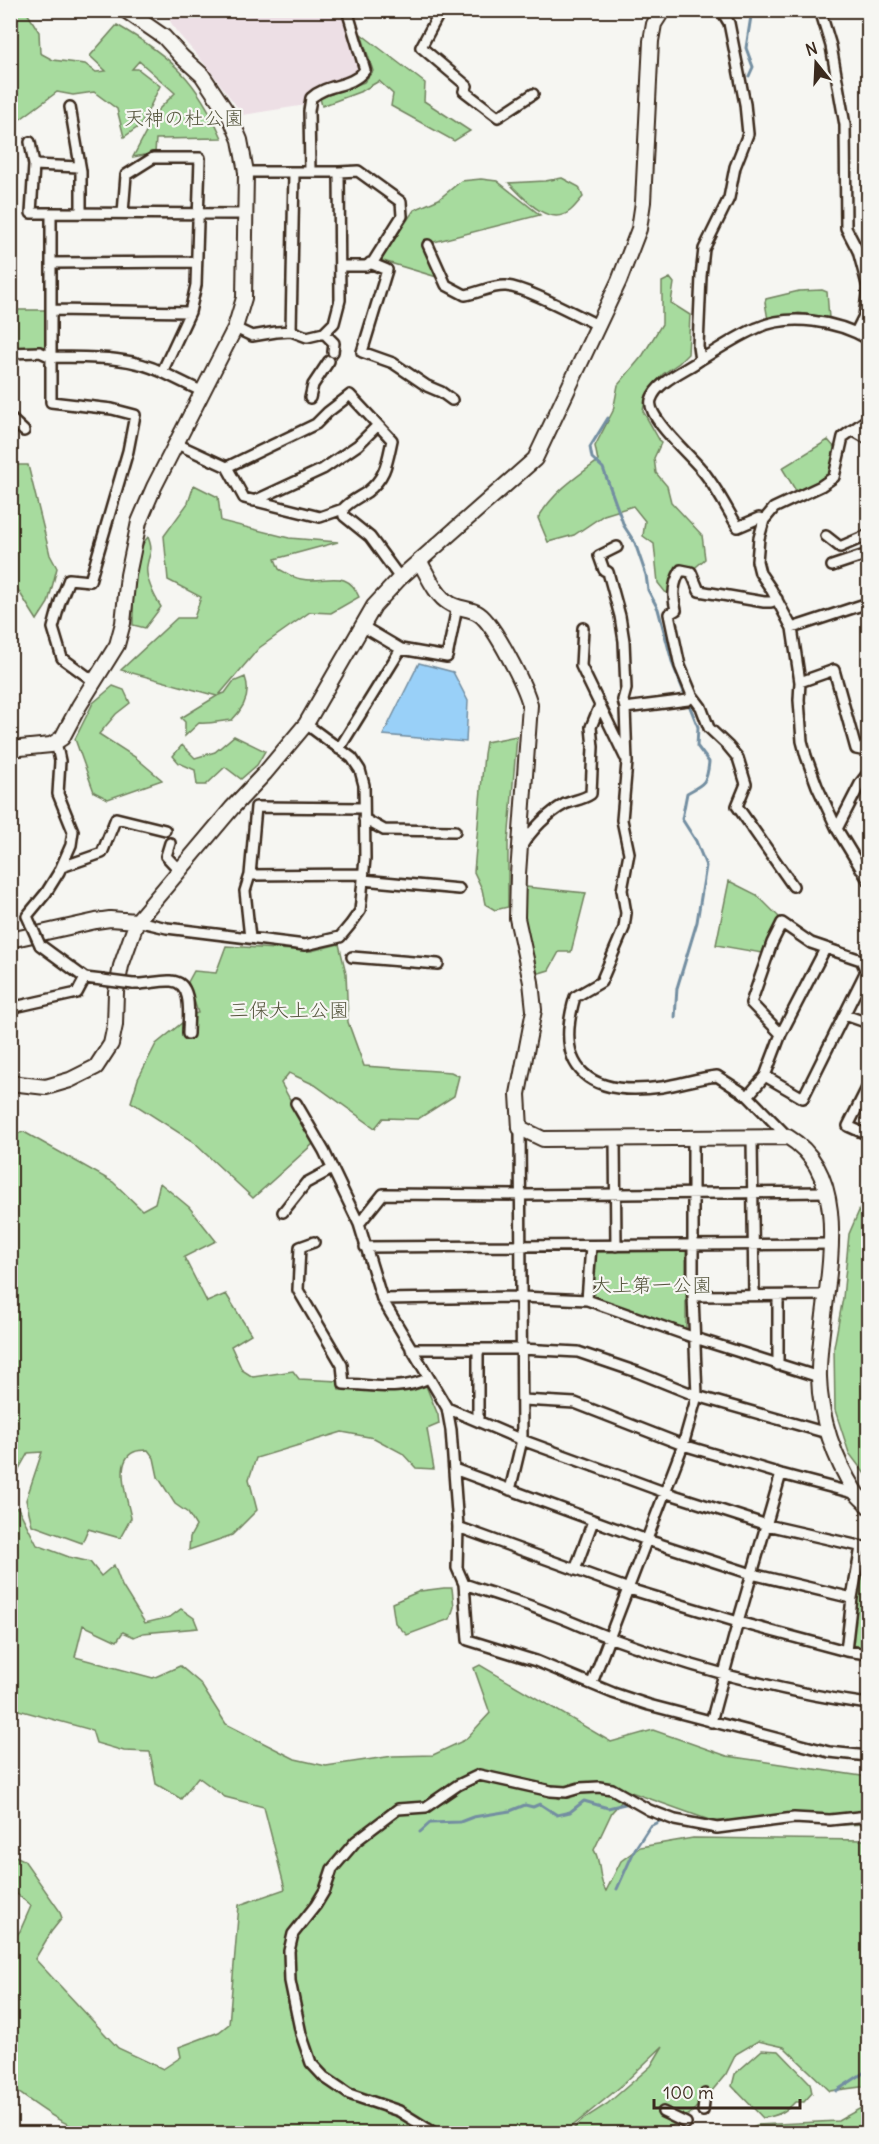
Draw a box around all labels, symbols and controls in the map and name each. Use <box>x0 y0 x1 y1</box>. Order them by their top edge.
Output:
north arrow <box>786 33 846 93</box>
text: N <box>803 38 820 60</box>
park label: 天神の杜公園 <box>124 105 244 130</box>
park label: 三保大上公園 <box>229 997 349 1022</box>
park label: 大上第一公園 <box>592 1272 712 1297</box>
scale bar <box>654 2072 800 2110</box>
text: 100 m <box>663 2081 714 2104</box>

